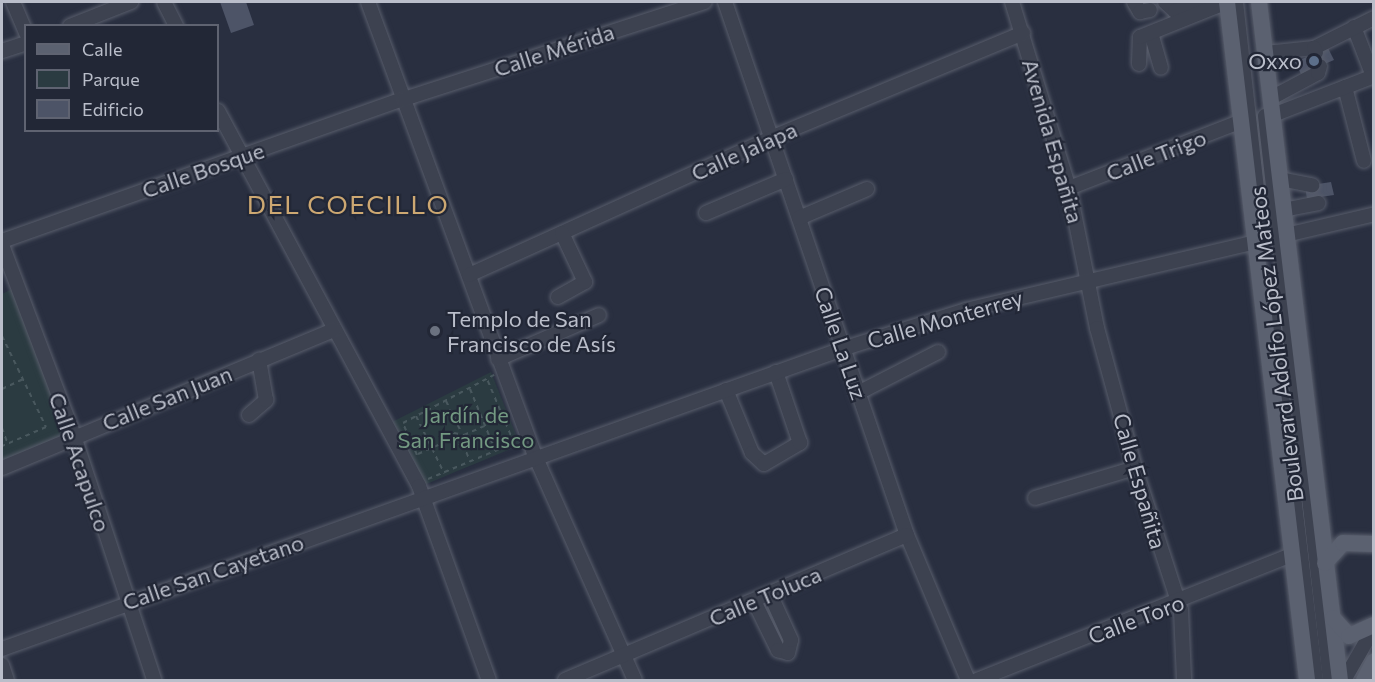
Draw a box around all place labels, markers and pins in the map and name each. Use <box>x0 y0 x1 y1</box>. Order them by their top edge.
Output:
place label: Oxxo <box>1248 48 1302 74</box>
marker: Oxxo <box>1307 54 1321 68</box>
place label: Templo de San Francisco de Asís <box>447 305 616 356</box>
marker: Templo de San Francisco de Asís <box>428 324 442 338</box>

